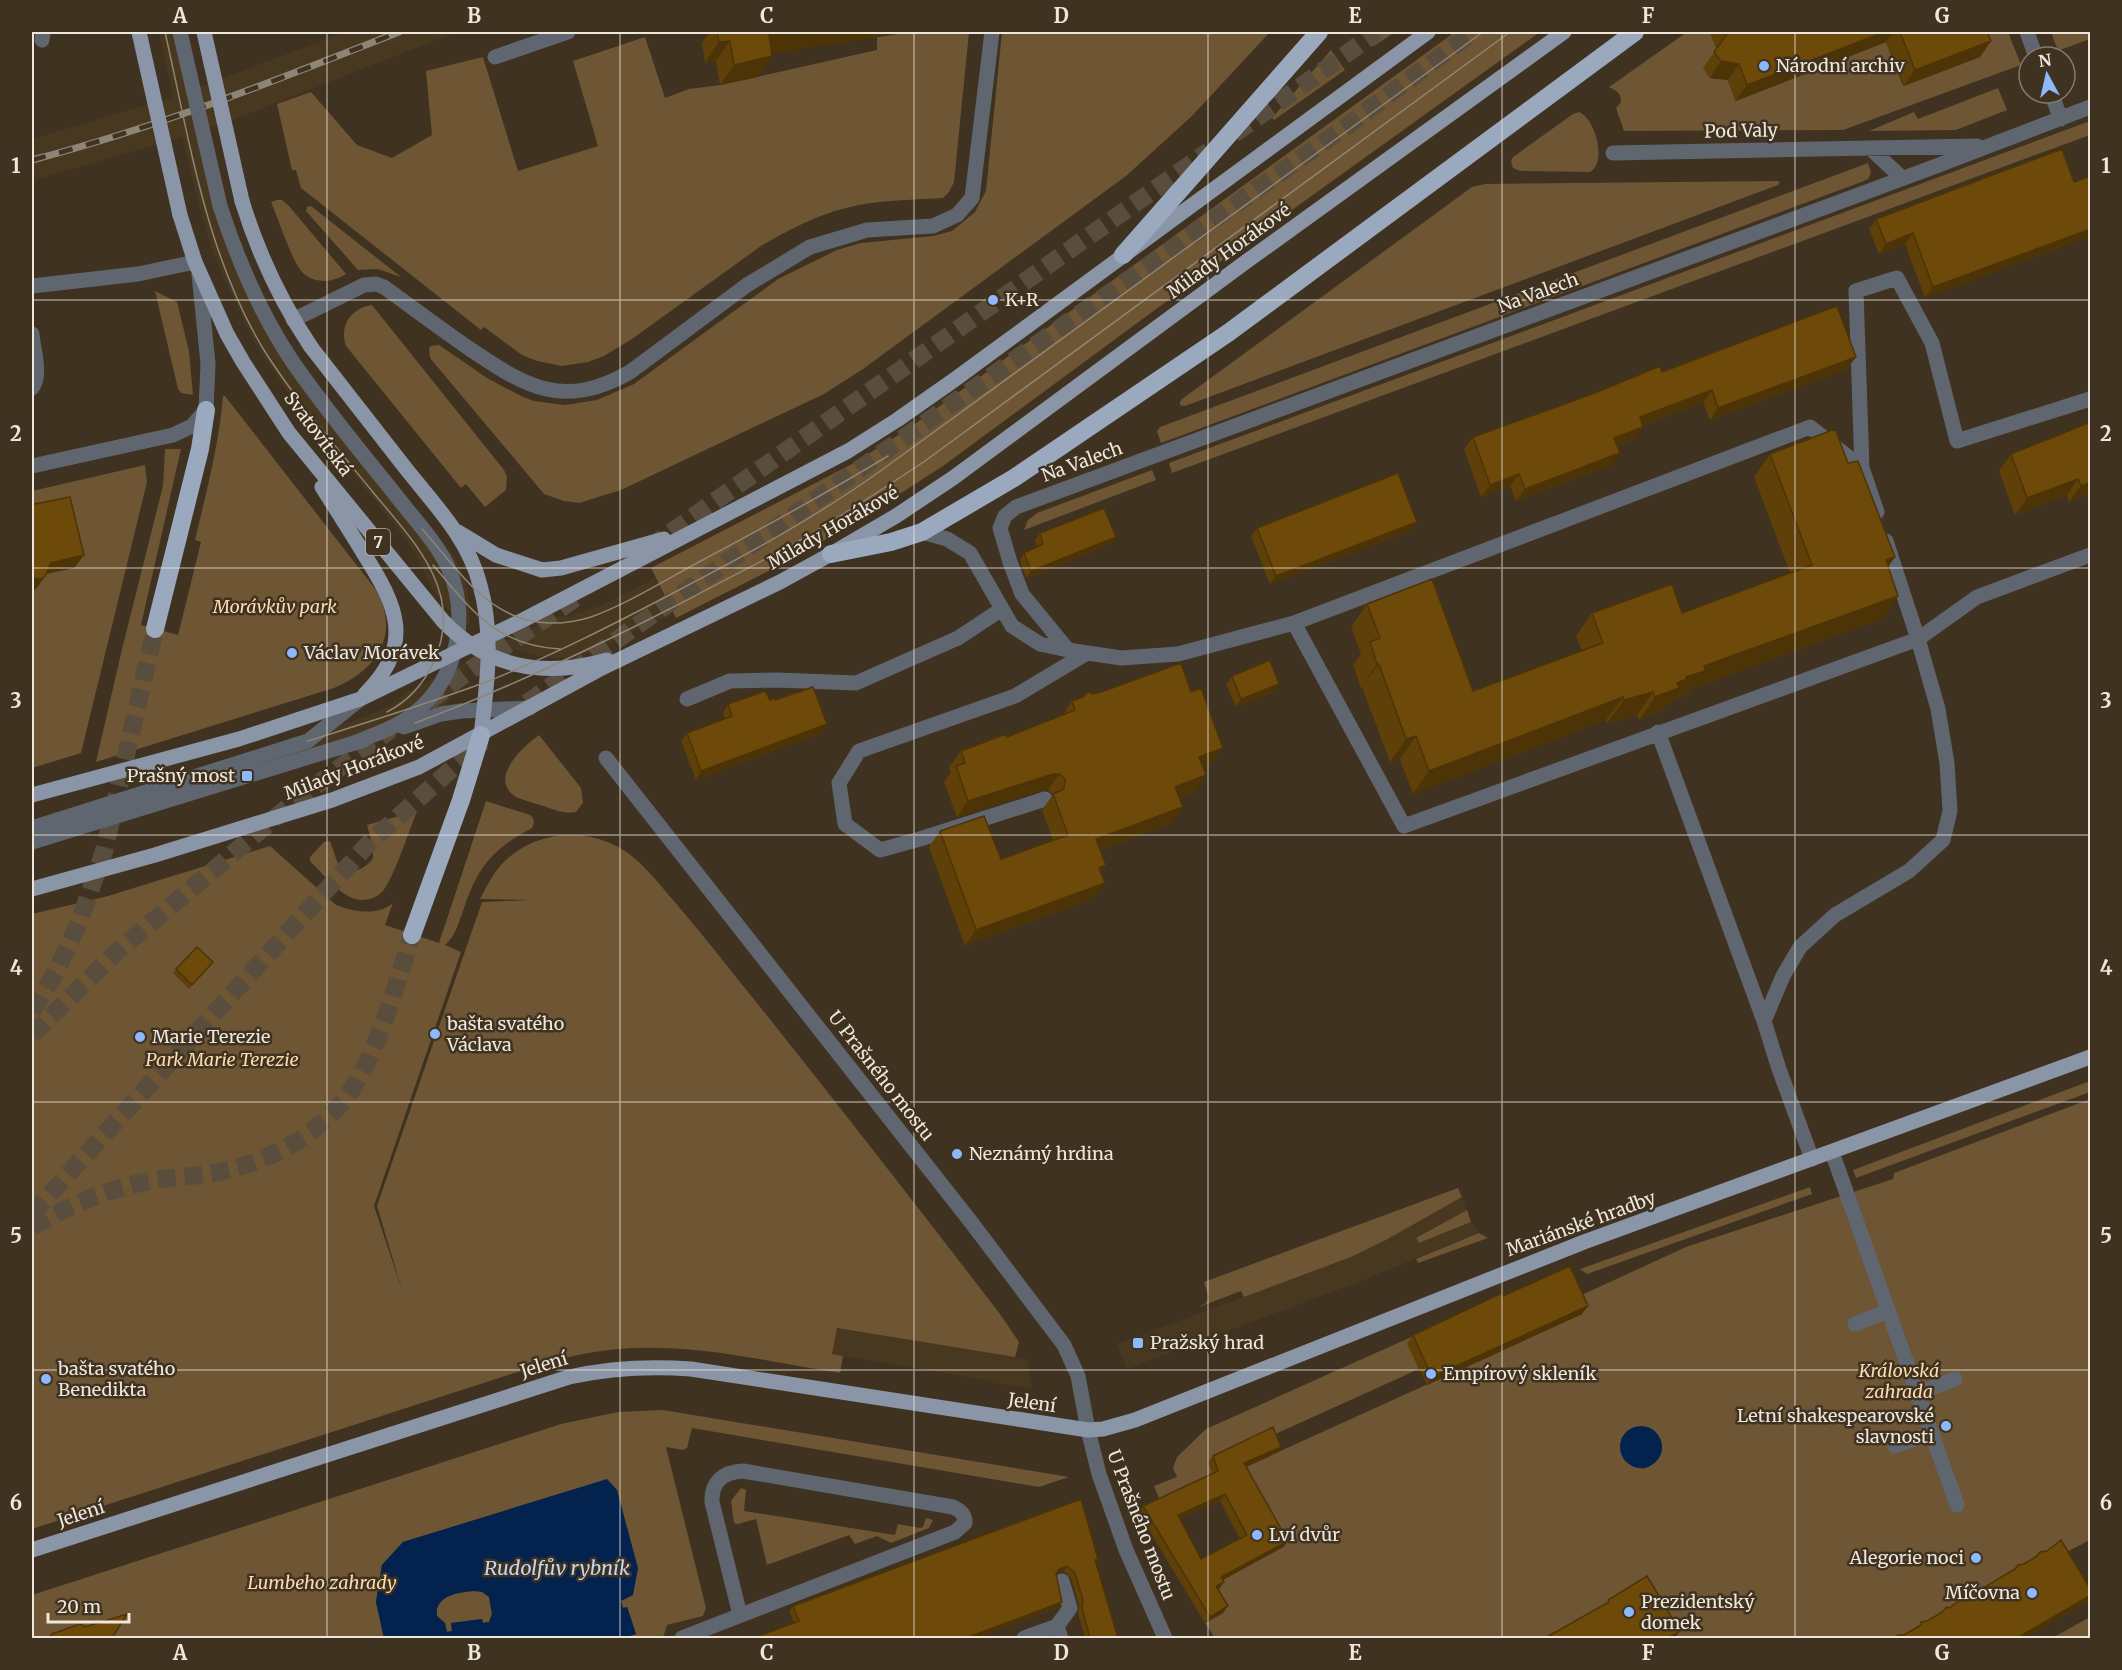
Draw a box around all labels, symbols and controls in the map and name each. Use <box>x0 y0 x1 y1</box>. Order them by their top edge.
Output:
text: A <box>172 3 188 28</box>
text: B <box>467 3 481 28</box>
text: C <box>760 3 774 28</box>
text: D <box>1053 3 1069 28</box>
text: E <box>1348 3 1362 28</box>
text: F <box>1642 3 1655 28</box>
text: G <box>1935 3 1950 28</box>
north arrow <box>2017 45 2077 105</box>
text: N <box>2037 49 2053 71</box>
place label: Národní archiv <box>1776 54 1905 77</box>
marker: Národní archiv <box>1757 59 1771 73</box>
street label: Pod Valy <box>1704 118 1779 143</box>
text: 1 <box>11 153 21 178</box>
text: 1 <box>2101 153 2111 178</box>
street label: Milady Horákové <box>1162 198 1295 303</box>
street label: Na Valech <box>1494 267 1581 318</box>
place label: K+R <box>1005 288 1039 311</box>
marker: K+R <box>986 293 1000 307</box>
street label: Svatovítská <box>279 387 358 481</box>
text: 2 <box>10 421 22 446</box>
text: 2 <box>2100 421 2112 446</box>
street label: Na Valech <box>1038 436 1125 487</box>
street label: Milady Horákové <box>763 481 902 574</box>
road number: 7 <box>366 529 390 555</box>
park label: Morávkův park <box>212 595 337 618</box>
place label: Václav Morávek <box>303 641 440 664</box>
marker: Václav Morávek <box>285 646 299 660</box>
text: 3 <box>10 688 22 713</box>
text: 3 <box>2100 688 2112 713</box>
street label: Milady Horákové <box>281 730 427 805</box>
place label: Prašný most <box>127 764 235 787</box>
marker: Prašný most <box>240 769 254 783</box>
text: 4 <box>10 955 23 980</box>
text: 4 <box>2100 955 2113 980</box>
street label: U Prašného mostu <box>823 1006 939 1145</box>
place label: bašta svatého Václava <box>446 1012 564 1056</box>
place label: Marie Terezie <box>152 1025 270 1048</box>
marker: bašta svatého Václava <box>428 1027 442 1041</box>
marker: Marie Terezie <box>133 1030 147 1044</box>
park label: Park Marie Terezie <box>145 1048 299 1071</box>
place label: Neznámý hrdina <box>969 1142 1114 1165</box>
marker: Neznámý hrdina <box>950 1147 964 1161</box>
street label: Mariánské hradby <box>1503 1186 1659 1261</box>
text: 5 <box>10 1223 22 1248</box>
text: 5 <box>2100 1223 2112 1248</box>
place label: Pražský hrad <box>1150 1331 1264 1354</box>
marker: Pražský hrad <box>1131 1336 1145 1350</box>
street label: Jelení <box>516 1346 571 1383</box>
place label: bašta svatého Benedikta <box>57 1357 175 1401</box>
park label: Královská zahrada <box>1858 1359 1939 1403</box>
place label: Empírový skleník <box>1443 1362 1597 1385</box>
marker: Empírový skleník <box>1424 1367 1438 1381</box>
marker: bašta svatého Benedikta <box>39 1372 53 1386</box>
street label: Jelení <box>1006 1388 1059 1417</box>
place label: Letní shakespearovské slavnosti <box>1737 1404 1934 1448</box>
marker: Letní shakespearovské slavnosti <box>1939 1419 1953 1433</box>
street label: U Prašného mostu <box>1102 1447 1181 1603</box>
text: 6 <box>10 1490 22 1515</box>
text: 6 <box>2100 1490 2112 1515</box>
street label: Jelení <box>53 1495 108 1532</box>
place label: Lví dvůr <box>1269 1523 1340 1546</box>
marker: Lví dvůr <box>1250 1528 1264 1542</box>
place label: Alegorie noci <box>1849 1546 1964 1569</box>
marker: Alegorie noci <box>1969 1551 1983 1565</box>
water label: Rudolfův rybník <box>484 1555 630 1580</box>
park label: Lumbeho zahrady <box>247 1571 397 1594</box>
place label: Míčovna <box>1945 1581 2020 1604</box>
scale bar <box>48 1586 129 1624</box>
marker: Míčovna <box>2025 1586 2039 1600</box>
place label: Prezidentský domek <box>1641 1590 1755 1634</box>
text: 20 m <box>57 1595 101 1618</box>
marker: Prezidentský domek <box>1622 1605 1636 1619</box>
text: A <box>172 1640 188 1665</box>
text: B <box>467 1640 481 1665</box>
text: C <box>760 1640 774 1665</box>
text: D <box>1053 1640 1069 1665</box>
text: E <box>1348 1640 1362 1665</box>
text: F <box>1642 1640 1655 1665</box>
text: G <box>1935 1640 1950 1665</box>

